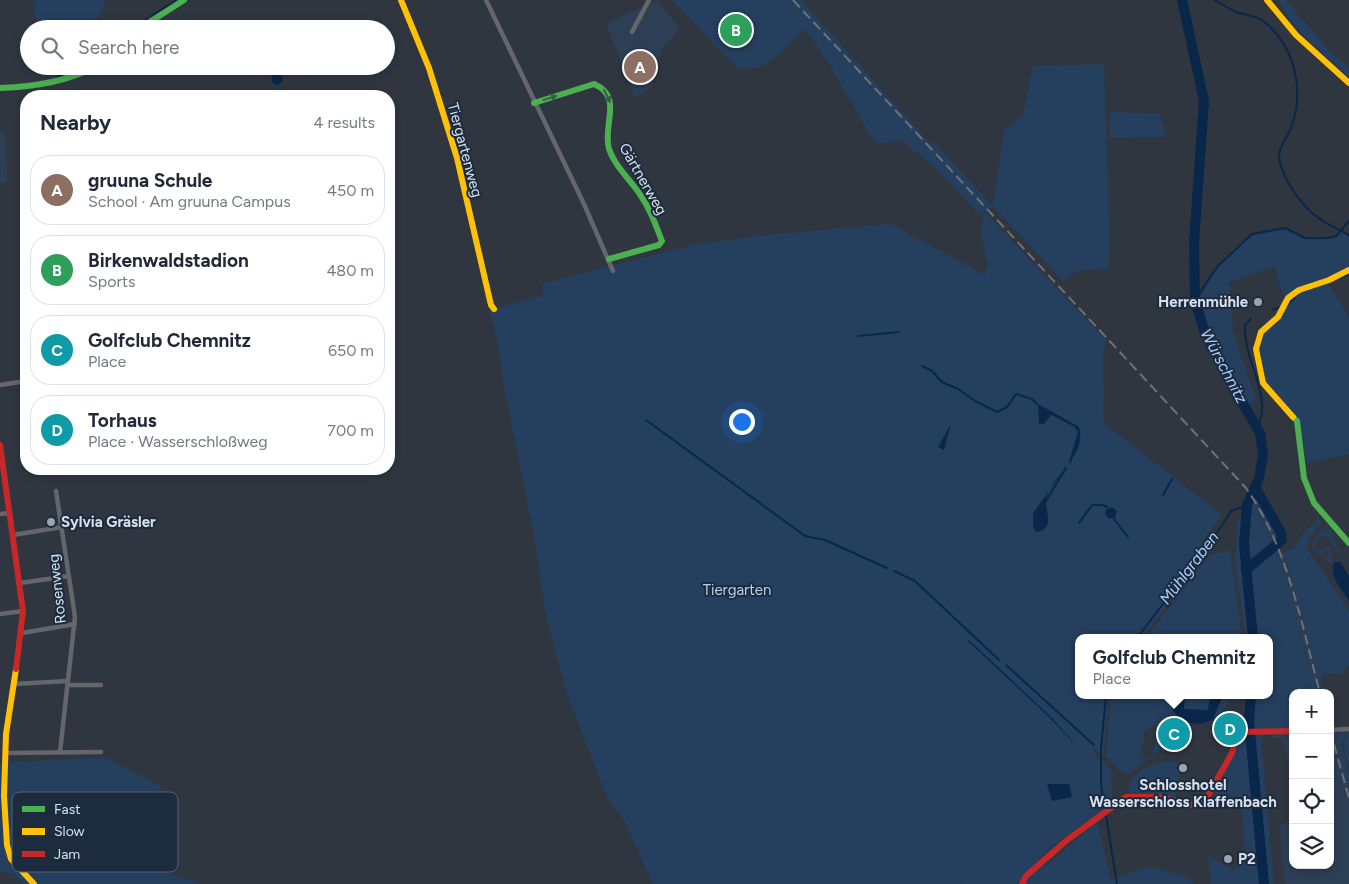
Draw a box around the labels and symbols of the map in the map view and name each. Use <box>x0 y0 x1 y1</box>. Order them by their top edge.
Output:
pin: B <box>720 11 752 49</box>
pin: A <box>624 48 656 86</box>
one-way arrow <box>603 89 611 103</box>
one-way arrow <box>543 94 558 102</box>
street label: Tiergartenweg <box>444 101 486 199</box>
street label: Gärtnerweg <box>615 140 671 218</box>
place label: Herrenmühle <box>1158 293 1249 311</box>
marker: Herrenmühle <box>1252 296 1264 308</box>
water label: Würschnitz <box>1196 326 1252 407</box>
your location <box>729 409 755 435</box>
place label: Sylvia Gräsler <box>61 513 156 531</box>
marker: Sylvia Gräsler <box>45 516 57 528</box>
water label: Mühlgraben <box>1155 528 1223 608</box>
street label: Rosenweg <box>44 553 70 625</box>
park label: Tiergarten <box>703 581 771 599</box>
pin: D <box>1214 710 1246 748</box>
pin: C <box>1158 715 1190 753</box>
marker: Schlosshotel Wasserschloss Klaffenbach <box>1177 762 1189 774</box>
place label: Schlosshotel Wasserschloss Klaffenbach <box>1089 776 1277 811</box>
legend <box>12 792 178 872</box>
text: Fast <box>54 801 80 818</box>
text: Slow <box>54 823 85 840</box>
text: Jam <box>54 846 80 863</box>
place label: P2 <box>1238 850 1256 868</box>
marker: P2 <box>1222 853 1234 865</box>

